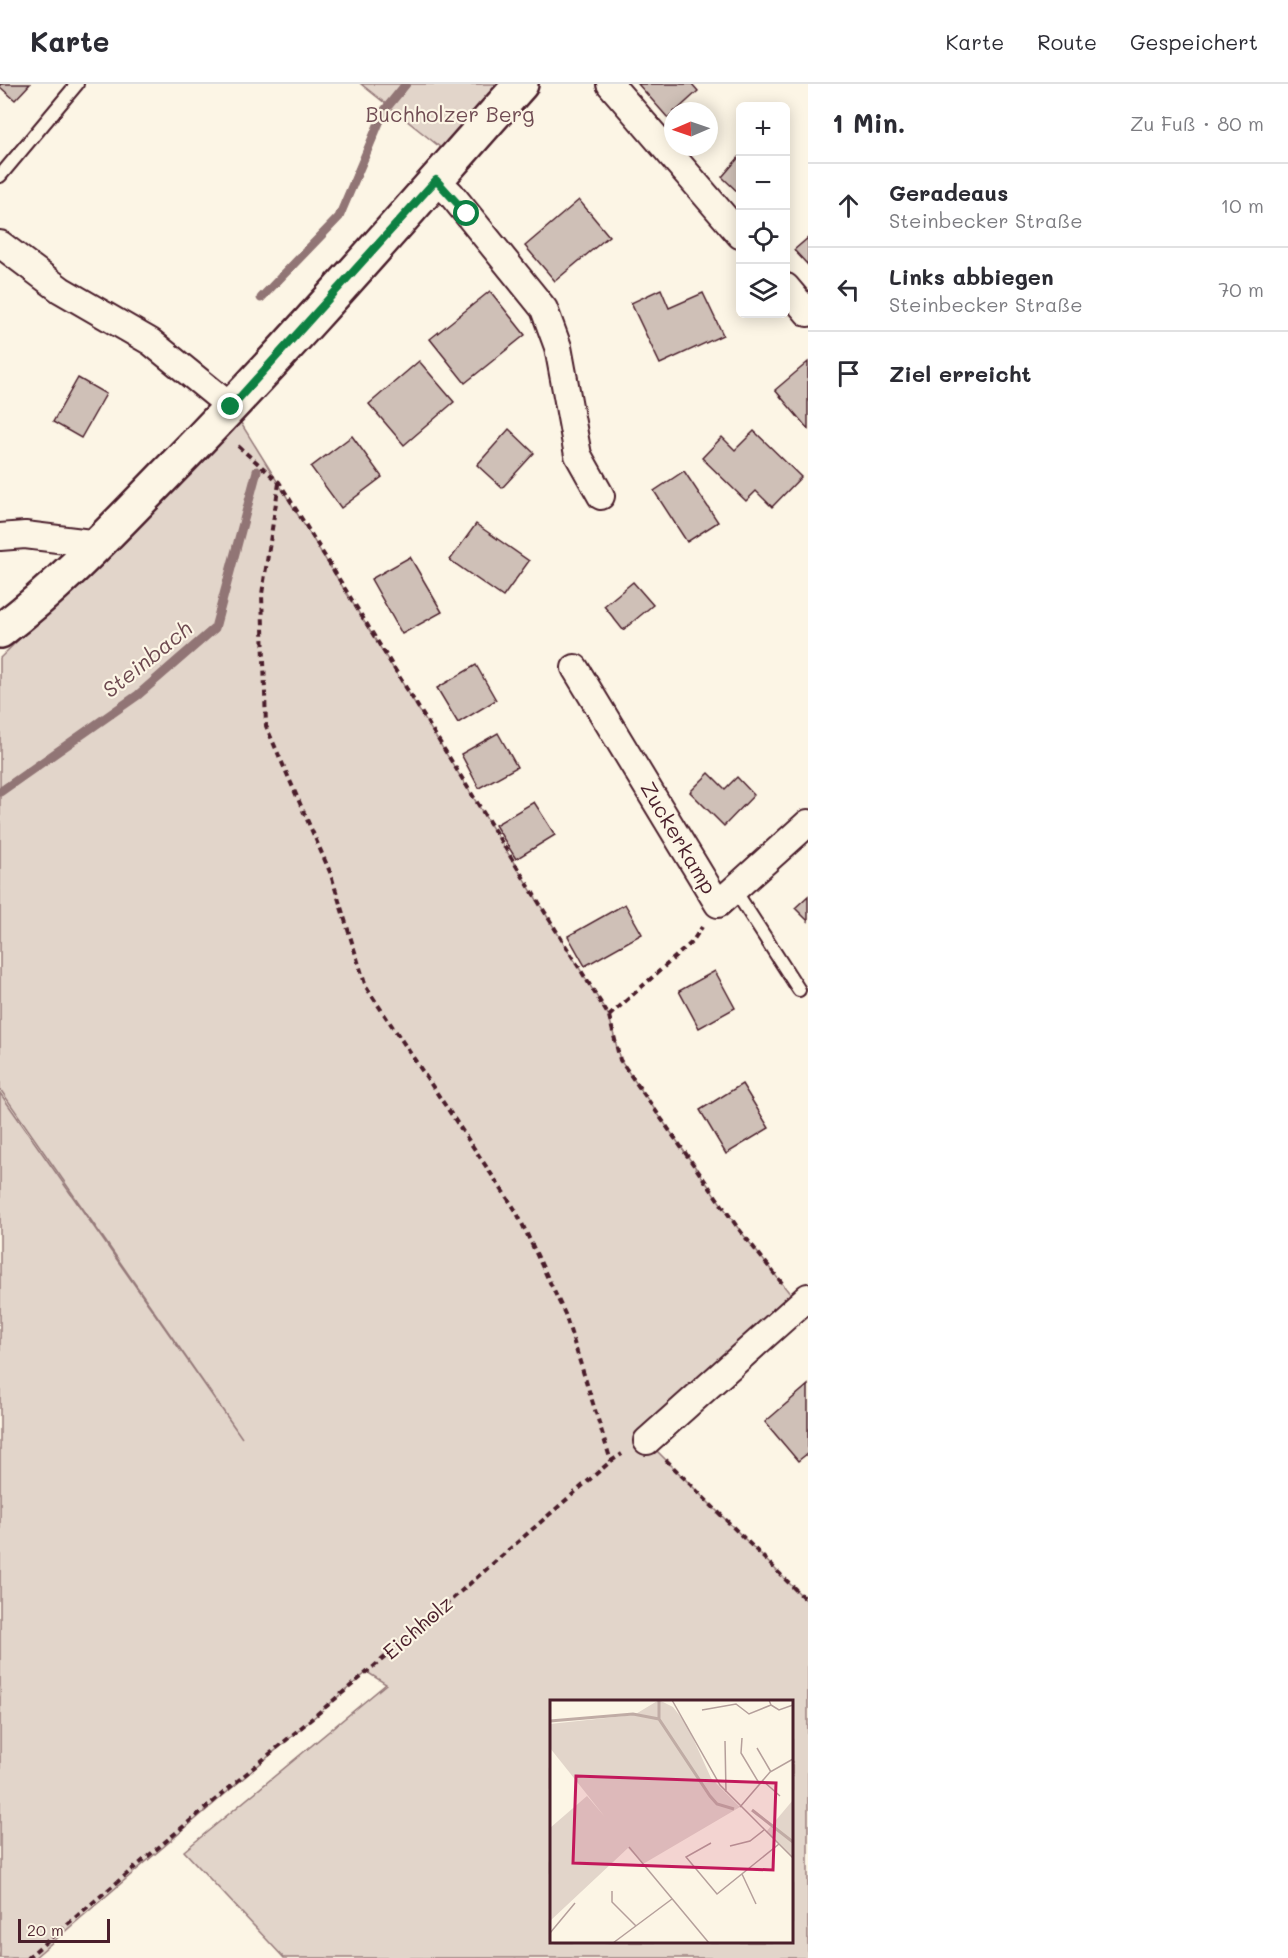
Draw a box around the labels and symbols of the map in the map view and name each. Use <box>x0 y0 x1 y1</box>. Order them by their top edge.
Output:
park label: Buchholzer Berg <box>366 100 535 127</box>
north arrow <box>664 102 718 156</box>
route start <box>453 200 479 226</box>
route end <box>217 393 243 419</box>
water label: Steinbach <box>96 613 198 704</box>
street label: Zuckerkamp <box>635 776 723 898</box>
street label: Eichholz <box>376 1589 458 1665</box>
inset map <box>550 1700 793 1943</box>
scale bar <box>18 1916 110 1944</box>

